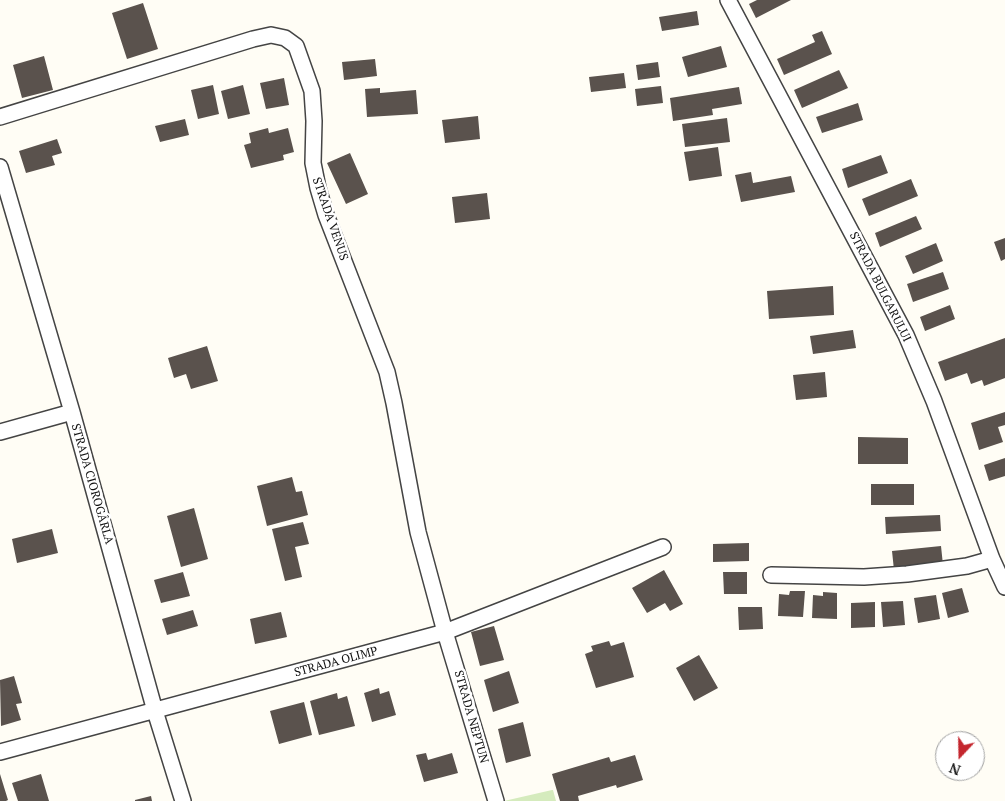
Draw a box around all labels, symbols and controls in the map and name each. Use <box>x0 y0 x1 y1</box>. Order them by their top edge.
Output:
street label: STRADA VENUS <box>309 175 351 263</box>
street label: STRADA BULGARULUI <box>846 230 914 344</box>
street label: STRADA CIOROGÂRLA <box>68 422 116 546</box>
street label: STRADA OLIMP <box>293 644 379 680</box>
street label: STRADA NEPTUN <box>451 669 491 765</box>
north arrow <box>935 731 985 781</box>
text: N <box>946 759 963 780</box>

